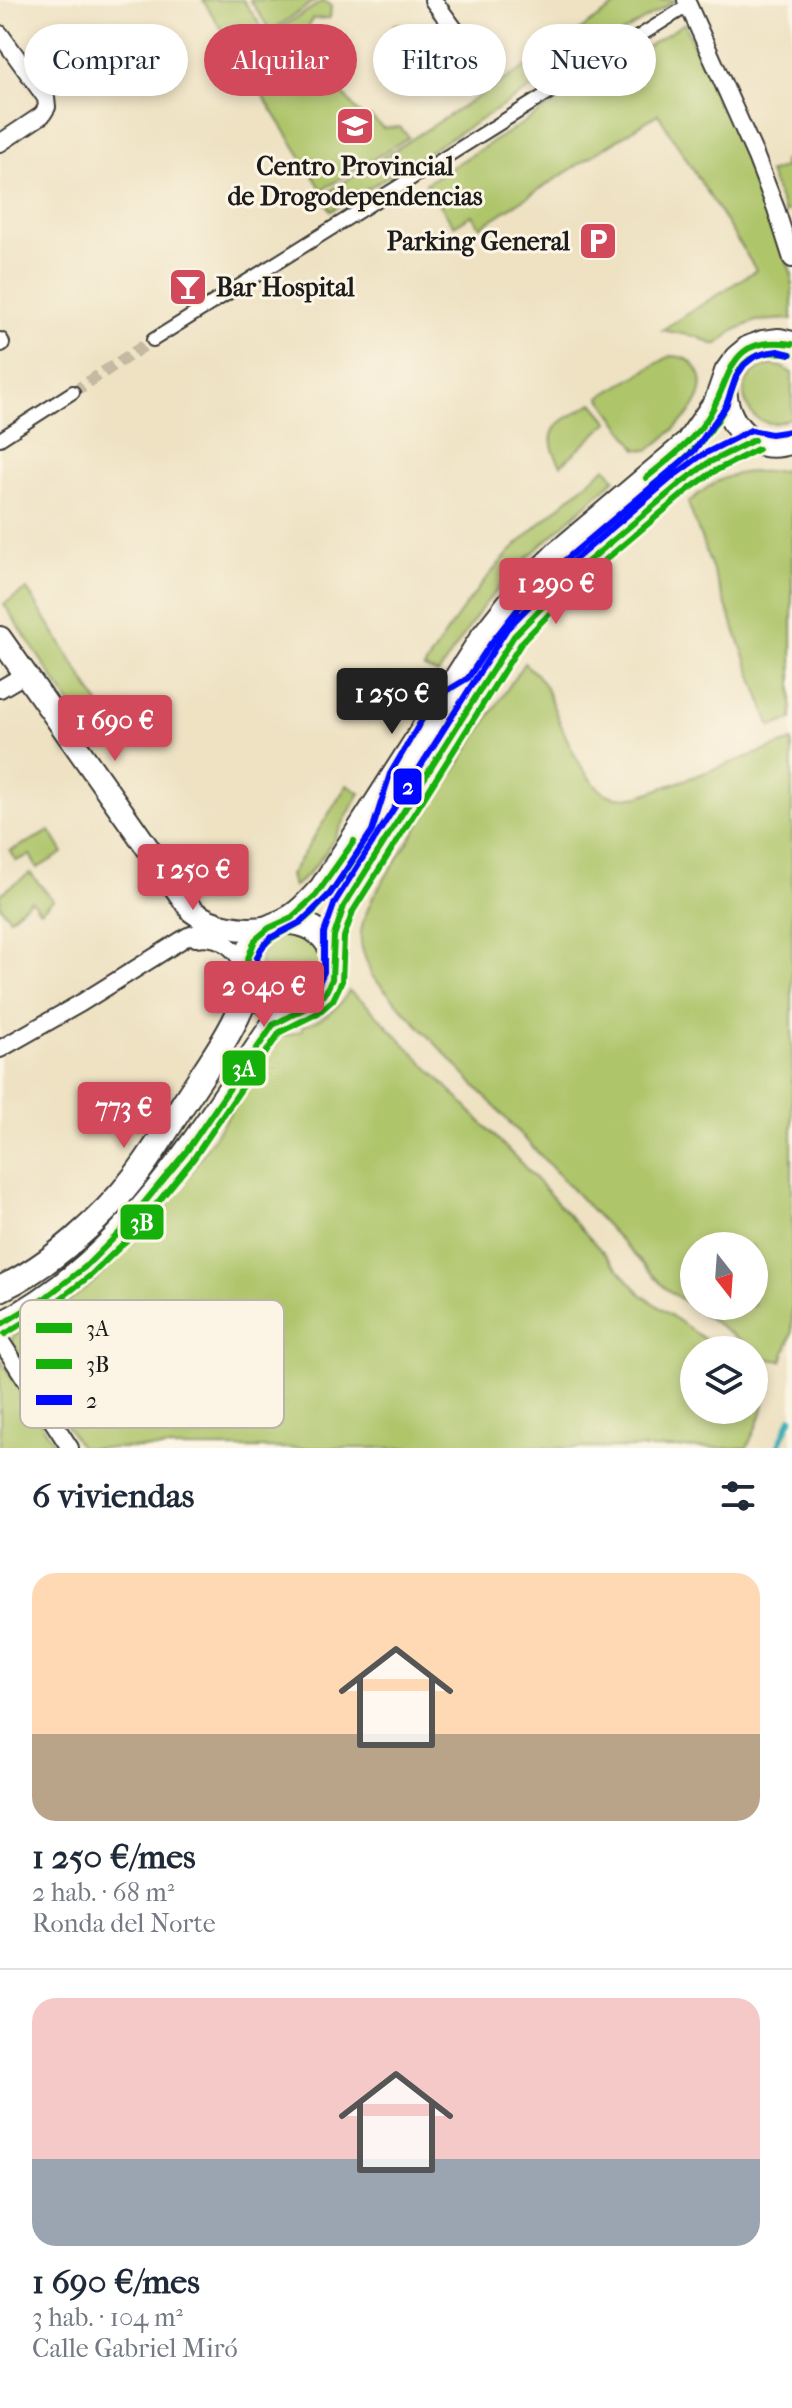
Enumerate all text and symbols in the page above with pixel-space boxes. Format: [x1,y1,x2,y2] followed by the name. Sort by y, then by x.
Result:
[24,24,188,96] chip: Comprar
[204,24,357,96] chip: Alquilar
[373,24,506,96] chip: Filtros
[522,24,656,96] chip: Nuevo
[334,105,376,147] school or university icon: Centro Provincial de Drogodependencias
[227,151,483,212] place label: Centro Provincial de Drogodependencias
[577,220,619,262] parking icon: Parking General
[387,226,571,257] place label: Parking General
[167,266,209,308] bar icon: Bar Hospital
[216,272,355,303] place label: Bar Hospital
[482,558,630,626] pin: 1 290 €
[517,568,595,599] text: 1 290 €
[318,668,466,736] pin: 1 250 €
[355,678,429,709] text: 1 250 €
[41,695,189,763] pin: 1 690 €
[76,705,154,736] text: 1 690 €
[392,767,423,806] line badge: 2
[402,774,414,800] text: 2
[119,844,267,912] pin: 1 250 €
[156,854,230,885] text: 1 250 €
[190,961,338,1029] pin: 2 040 €
[222,971,306,1002] text: 2 040 €
[221,1049,267,1087] line badge: 3A
[232,1056,256,1082] text: 3A
[68,1082,180,1150] pin: 773 €
[96,1092,152,1123] text: 773 €
[119,1203,165,1241] line badge: 3B
[130,1210,154,1236] text: 3B
[680,1232,768,1320] north arrow
[680,1232,768,1424] map controls
[20,1300,284,1428] legend
[86,1316,110,1342] text: 3A
[680,1336,768,1424] button: layers
[86,1352,109,1378] text: 3B
[86,1388,97,1414] text: 2
[716,1474,760,1518] icon: filters
[32,1476,194,1516] text: 6 viviendas
[324,1625,468,1769] icon: home
[32,1837,196,1877] text: 1 250 €/mes
[32,1877,174,1908] text: 2 hab. · 68 m²
[32,1908,216,1939] text: Ronda del Norte
[324,2050,468,2194] icon: home
[32,2262,200,2302] text: 1 690 €/mes
[32,2302,183,2333] text: 3 hab. · 104 m²
[32,2333,238,2364] text: Calle Gabriel Miró

